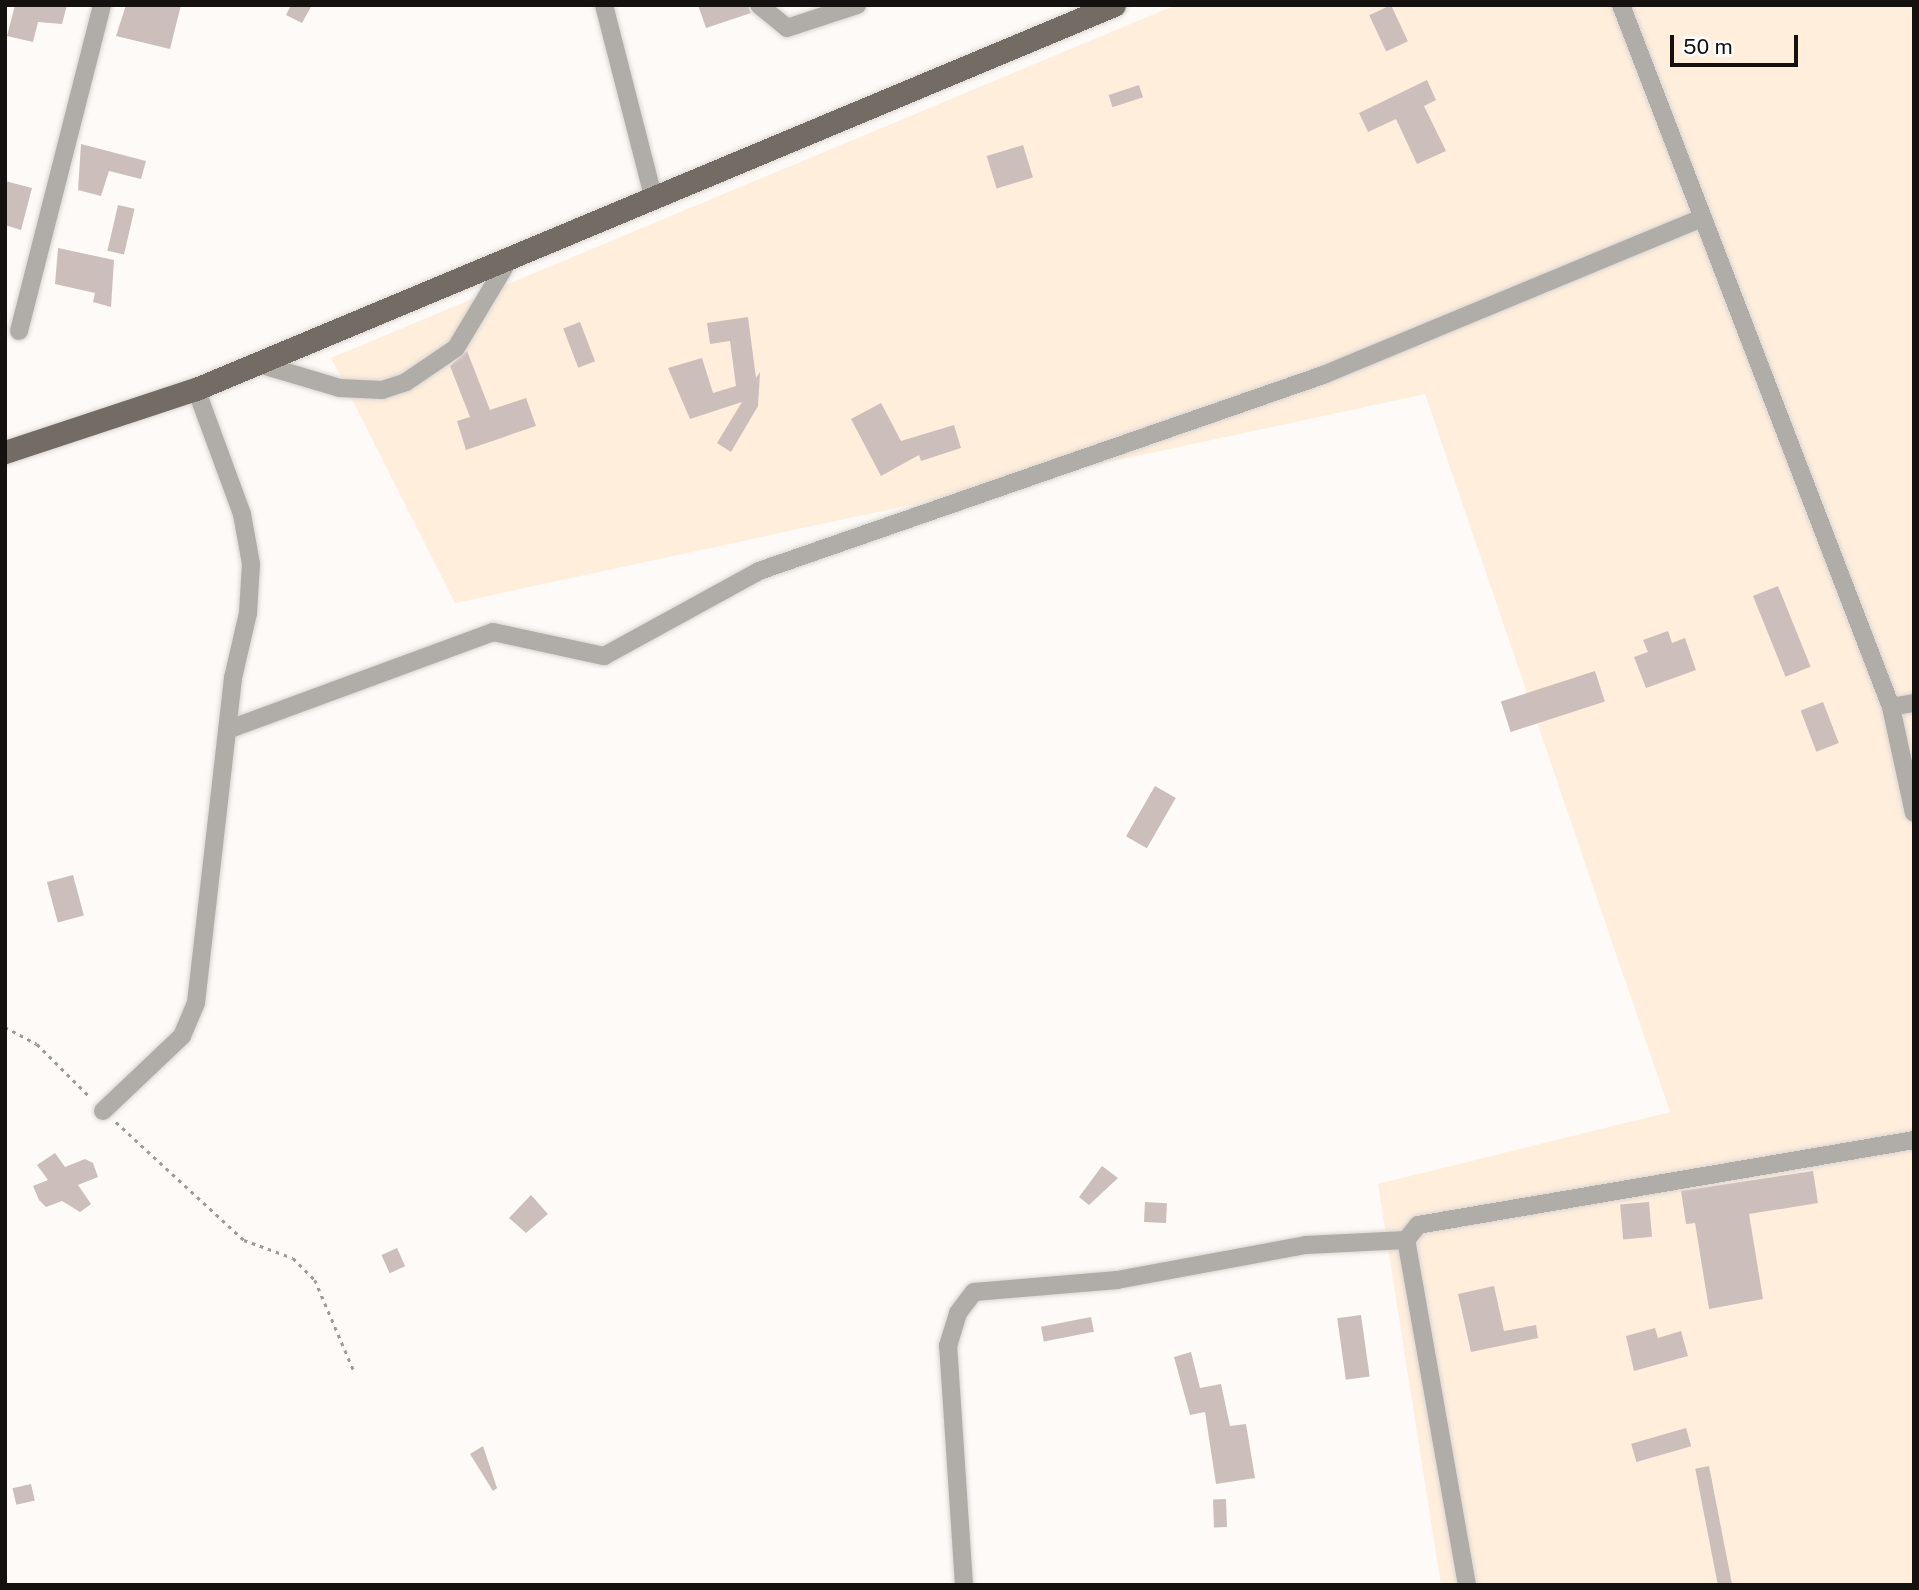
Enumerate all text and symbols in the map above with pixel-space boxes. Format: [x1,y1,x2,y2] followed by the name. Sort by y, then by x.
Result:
[1674,21,1802,65] scale bar
[1683,34,1733,59] text: 50 m

